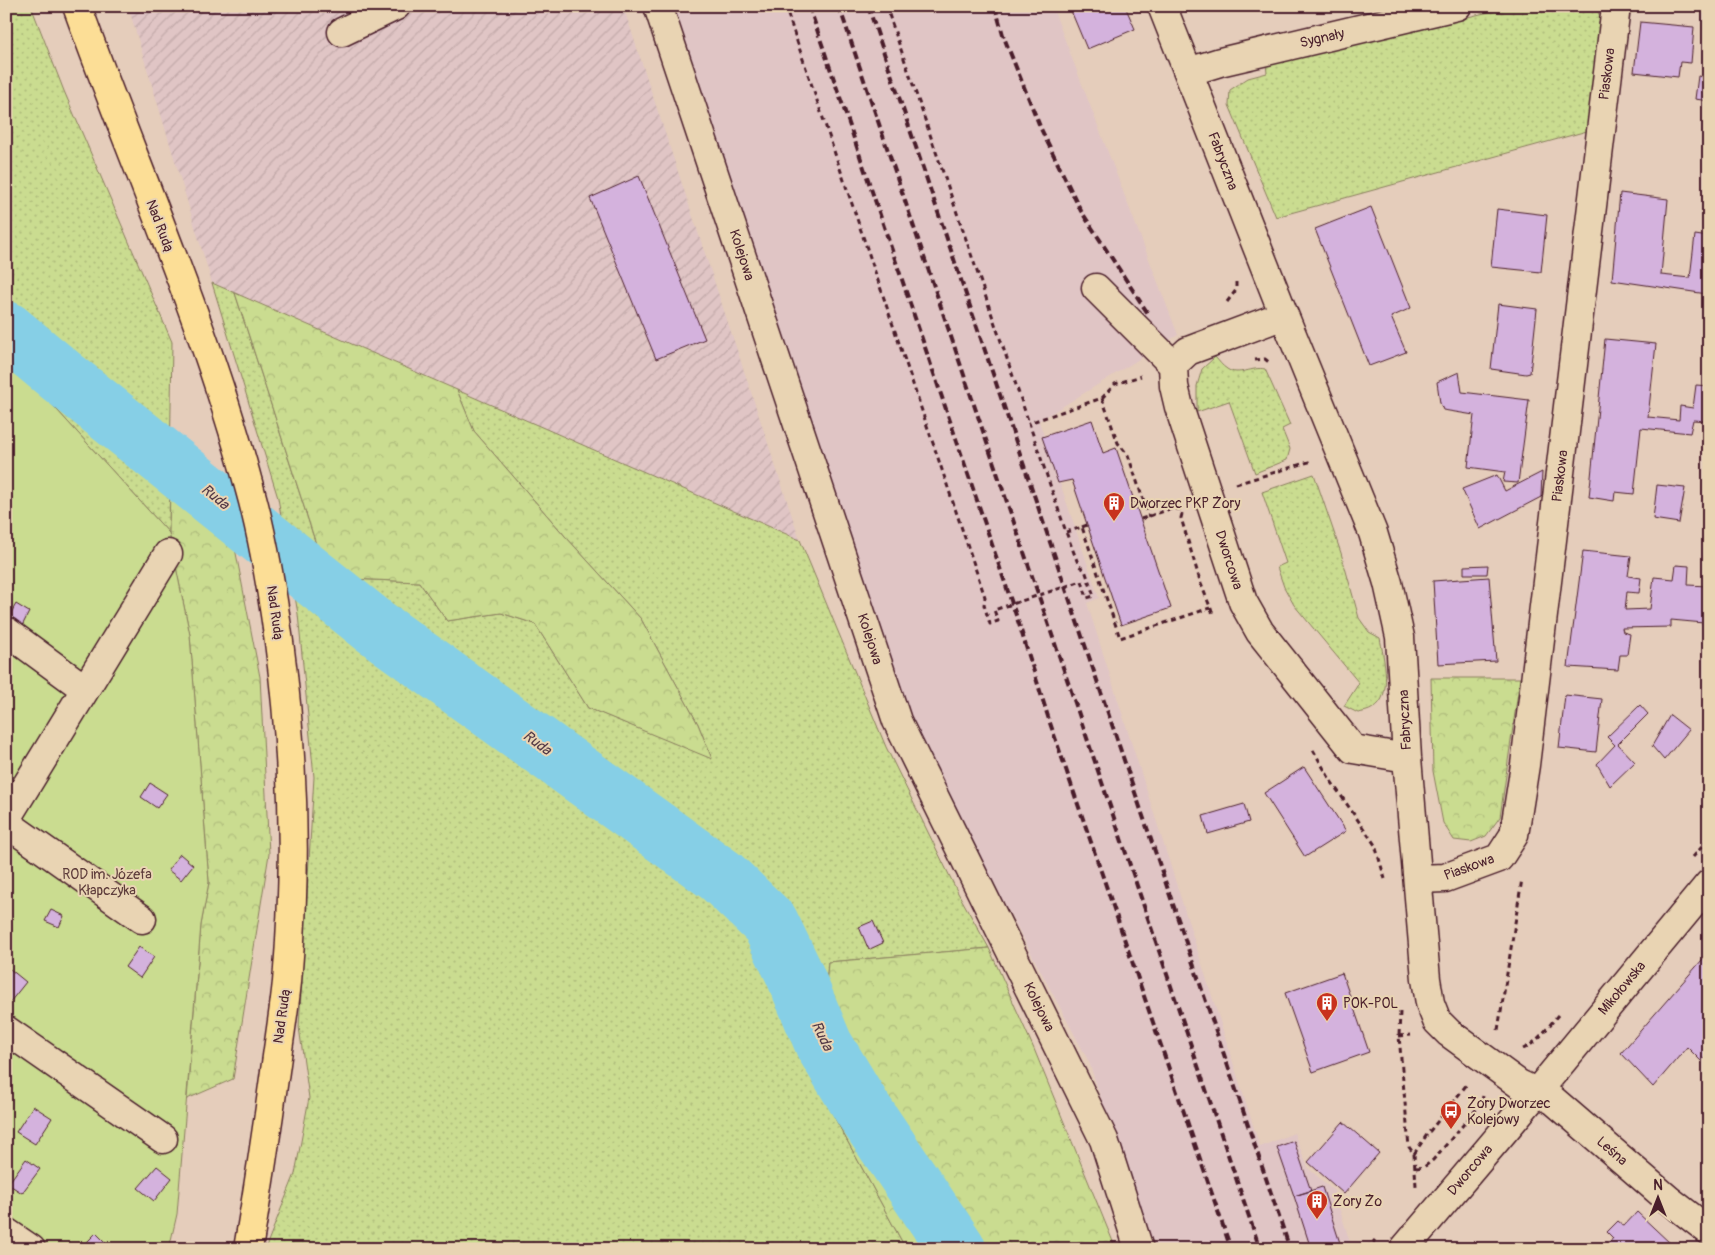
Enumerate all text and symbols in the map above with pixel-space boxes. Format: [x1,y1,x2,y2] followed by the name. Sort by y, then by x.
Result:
[1298,25,1346,51] street label: Sygnały
[1595,47,1619,101] street label: Piaskowa
[1204,130,1242,192] street label: Fabryczna
[142,197,178,255] street label: Nad Rudą
[726,227,758,283] street label: Kolejowa
[1548,449,1572,503] street label: Piaskowa
[197,480,234,515] water label: Ruda
[1102,491,1126,522] building icon: Dworzec PKP Żory
[1130,495,1241,512] place label: Dworzec PKP Żory
[1211,528,1247,592] street label: Dworcowa
[263,585,287,641] street label: Nad Rudą
[854,611,886,667] street label: Kolejowa
[1395,689,1415,751] street label: Fabryczna
[519,726,556,760] water label: Ruda
[1442,850,1496,884] street label: Piaskowa
[62,866,152,899] park label: ROD im. Józefa Kłapczyka
[1595,958,1649,1018] street label: Mikołowska
[1020,980,1058,1034] street label: Kolejowa
[270,988,294,1044] street label: Nad Rudą
[1315,991,1339,1022] building icon: POK-POL
[1343,995,1398,1012] place label: POK-POL
[807,1018,838,1055] water label: Ruda
[1467,1095,1551,1128] place label: Żory Dworzec Kolejowy
[1439,1099,1463,1130] bus stop icon: Żory Dworzec Kolejowy
[1593,1133,1631,1169] street label: Leśna
[1444,1141,1496,1199] street label: Dworcowa
[1632,1172,1682,1222] north arrow
[1653,1177,1663,1194] text: N
[1305,1189,1329,1220] building icon: Żory Żo
[1333,1193,1382,1210] place label: Żory Żo

